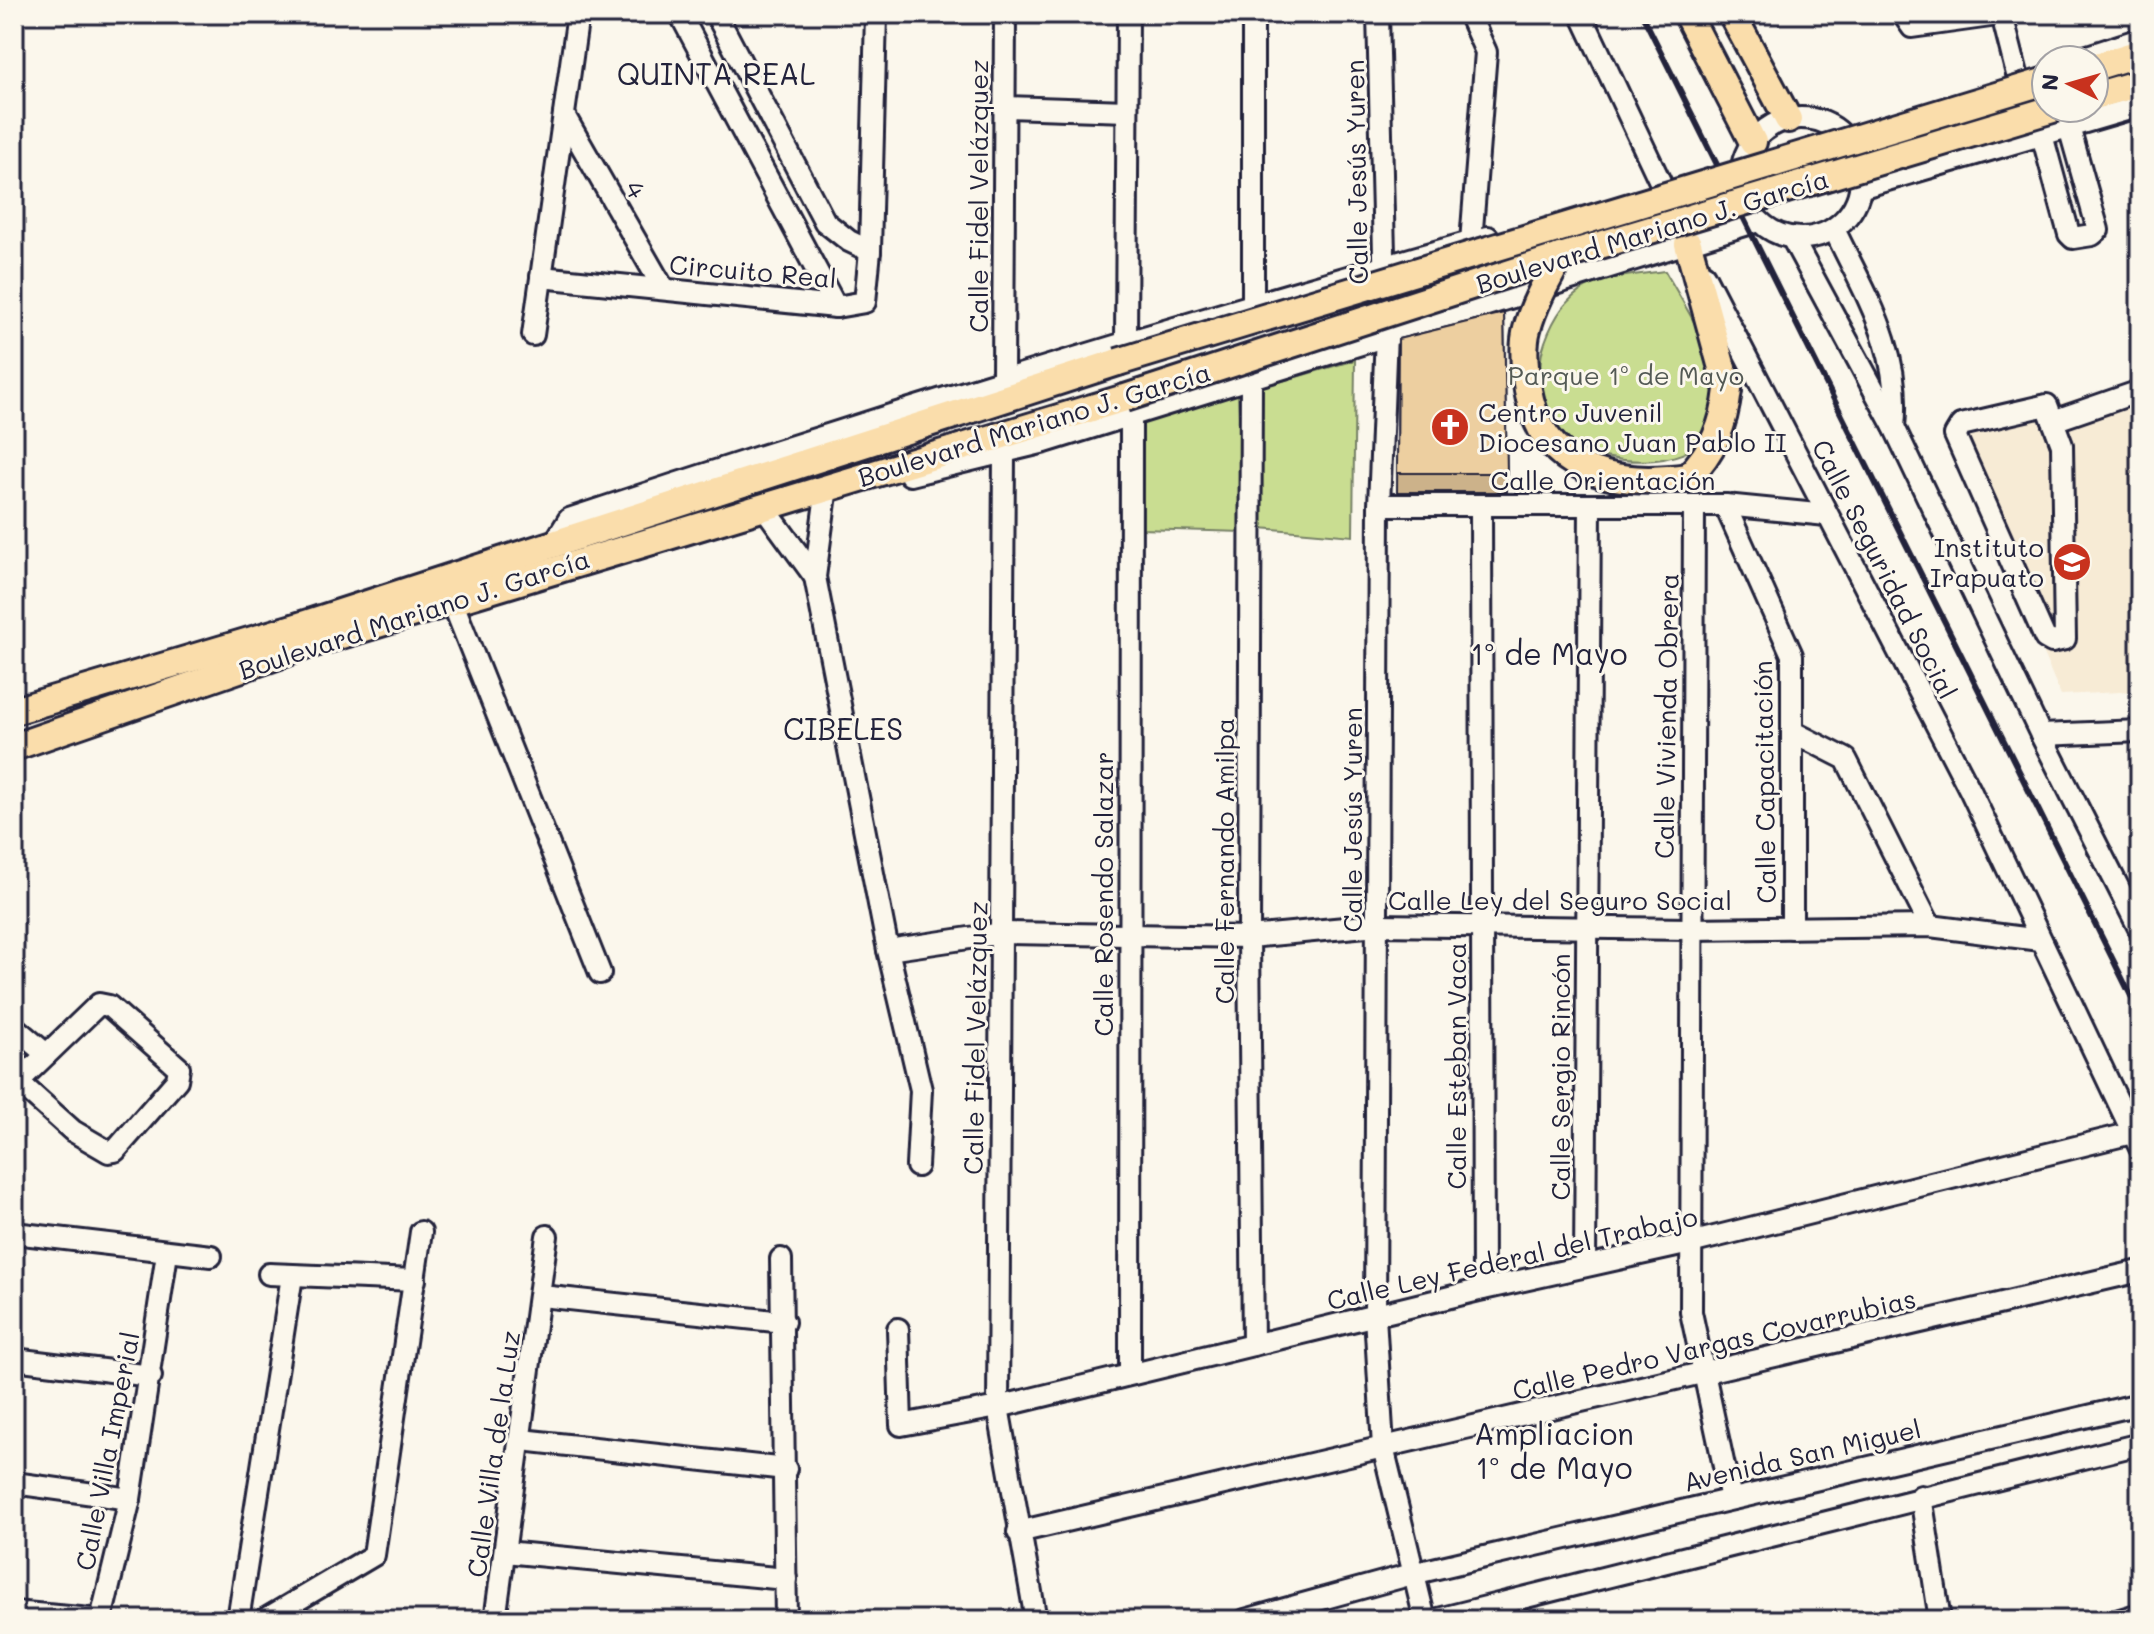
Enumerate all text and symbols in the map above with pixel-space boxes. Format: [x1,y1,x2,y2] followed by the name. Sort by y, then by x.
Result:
[2030,44,2110,124] north arrow
[617,53,816,93] district label: QUINTA REAL
[961,59,995,333] street label: Calle Fidel Velázquez
[1337,59,1375,285] street label: Calle Jesús Yuren
[2034,73,2065,92] text: N
[1472,161,1832,301] street label: Boulevard Mariano J. García
[617,174,655,204] street label: 4
[668,247,838,295] street label: Circuito Real
[854,354,1214,494] street label: Boulevard Mariano J. García
[1508,358,1744,392] park label: Parque 1º de Mayo
[1478,395,1787,459] place label: Centro Juvenil Diocesano Juan Pablo II
[1429,406,1471,448] church icon: Centro Juvenil Diocesano Juan Pablo II
[1805,434,1965,704] street label: Calle Seguridad Social
[1490,463,1716,497] street label: Calle Orientación
[1930,530,2044,594] place label: Instituto Irapuato
[234,541,594,687] street label: Boulevard Mariano J. García
[2051,541,2093,583] school or university icon: Instituto Irapuato
[1647,573,1685,859] street label: Calle Vivienda Obrera
[1471,633,1627,673] district label: 1º de Mayo
[1745,660,1783,904] street label: Calle Capacitación
[1335,707,1369,933] street label: Calle Jesús Yuren
[783,708,903,748] district label: CIBELES
[1207,718,1241,1004] street label: Calle Fernando Amilpa
[1086,752,1120,1036] street label: Calle Rosendo Salazar
[1388,883,1732,917] street label: Calle Ley del Seguro Social
[956,901,994,1175] street label: Calle Fidel Velázquez
[1439,942,1473,1190] street label: Calle Esteban Vaca
[1543,954,1577,1200] street label: Calle Sergio Rincón
[1323,1199,1701,1317] street label: Calle Ley Federal del Trabajo
[1509,1281,1919,1407] street label: Calle Pedro Vargas Covarrubias
[459,1328,527,1580] street label: Calle Villa de la Luz
[67,1329,147,1573] street label: Calle Villa Imperial
[1680,1411,1924,1499] street label: Avenida San Miguel
[1474,1413,1634,1487] district label: Ampliacion 1º de Mayo

